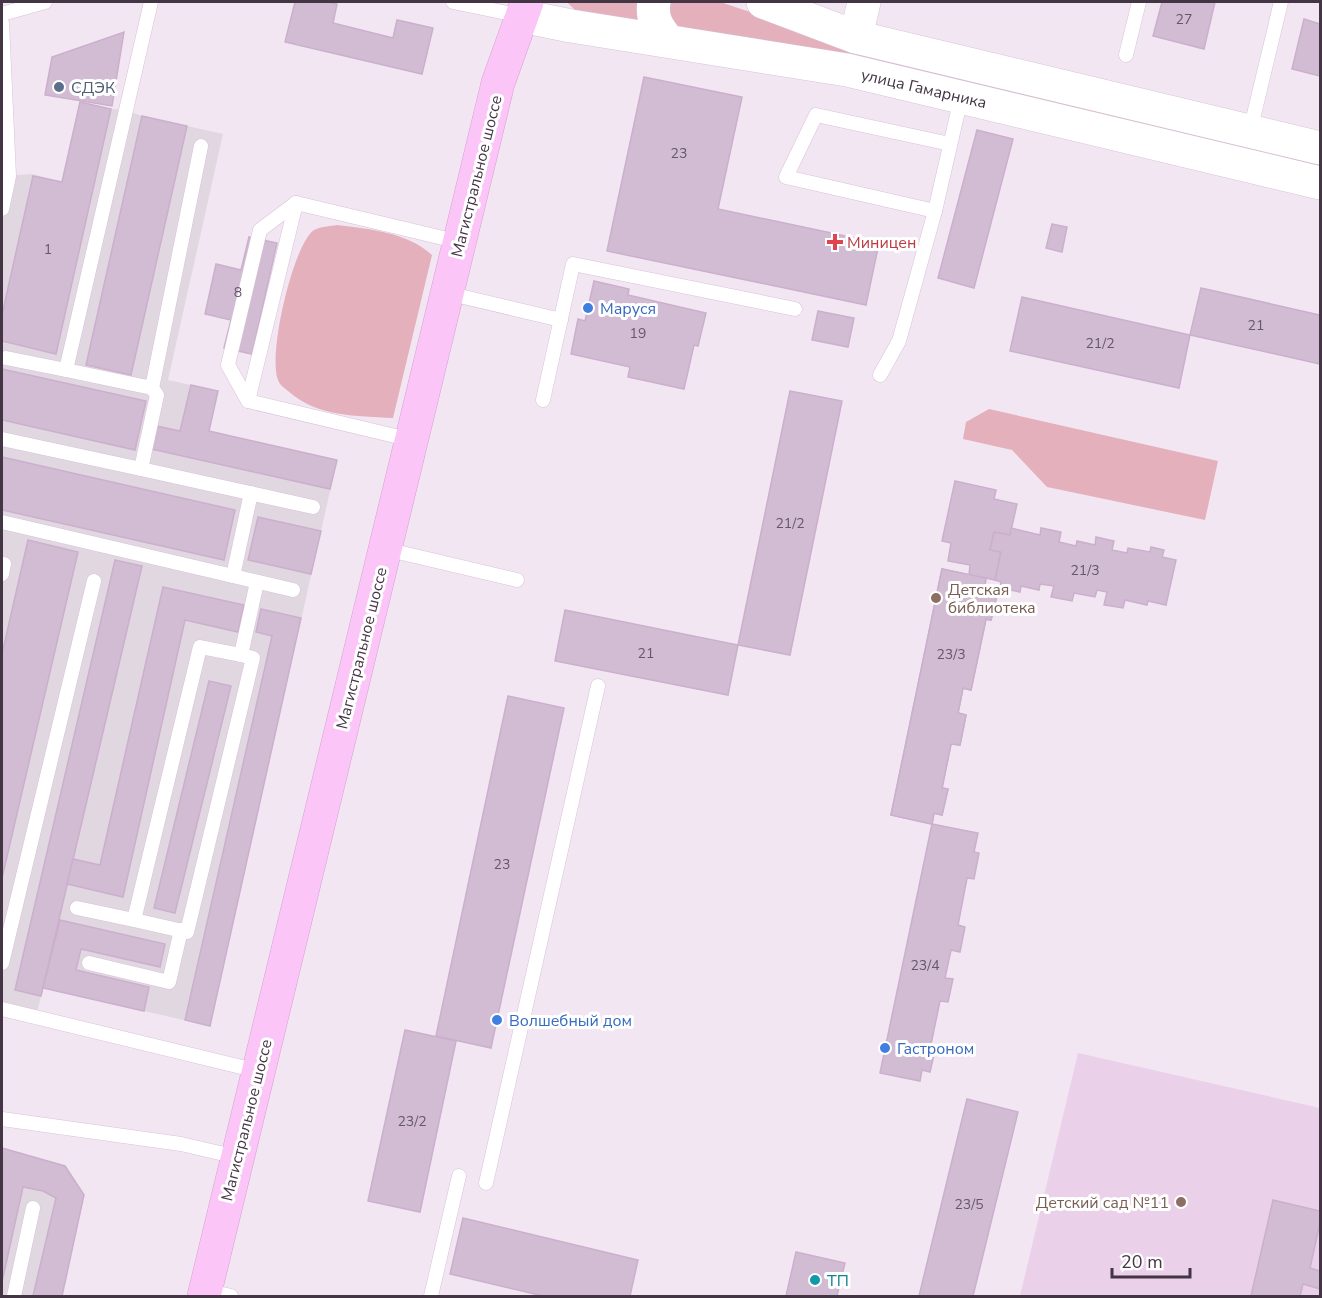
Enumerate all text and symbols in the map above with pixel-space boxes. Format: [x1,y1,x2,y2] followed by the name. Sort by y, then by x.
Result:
[1176,10,1192,29] house number: 27
[859,64,989,114] street label: улица Гамарника
[71,77,116,99] place label: СДЭК
[52,80,66,94] marker: СДЭК
[446,93,508,259] street label: Магистральное шоссе
[671,144,687,163] house number: 23
[847,232,916,254] place label: Миницен
[828,235,842,249] marker: Миницен
[44,240,52,259] house number: 1
[234,283,242,302] house number: 8
[600,298,656,320] place label: Маруся
[581,301,595,315] marker: Маруся
[1248,316,1264,335] house number: 21
[630,324,646,343] house number: 19
[1085,334,1115,353] house number: 21/2
[775,514,805,533] house number: 21/2
[1070,561,1100,580] house number: 21/3
[331,565,393,731] street label: Магистральное шоссе
[948,579,1036,619] place label: Детская библиотека
[929,591,943,605] marker: Детская библиотека
[638,644,654,663] house number: 21
[936,645,966,664] house number: 23/3
[494,855,510,874] house number: 23
[910,956,940,975] house number: 23/4
[509,1010,632,1032] place label: Волшебный дом
[490,1013,504,1027] marker: Волшебный дом
[216,1037,278,1203] street label: Магистральное шоссе
[897,1038,974,1060] place label: Гастроном
[878,1041,892,1055] marker: Гастроном
[397,1112,427,1131] house number: 23/2
[1036,1192,1169,1214] place label: Детский сад №11
[954,1195,984,1214] house number: 23/5
[1174,1195,1188,1209] marker: Детский сад №11
[1112,1241,1190,1279] scale bar
[1121,1250,1163,1274] text: 20 m
[827,1270,849,1292] place label: ТП
[808,1273,822,1287] marker: ТП

